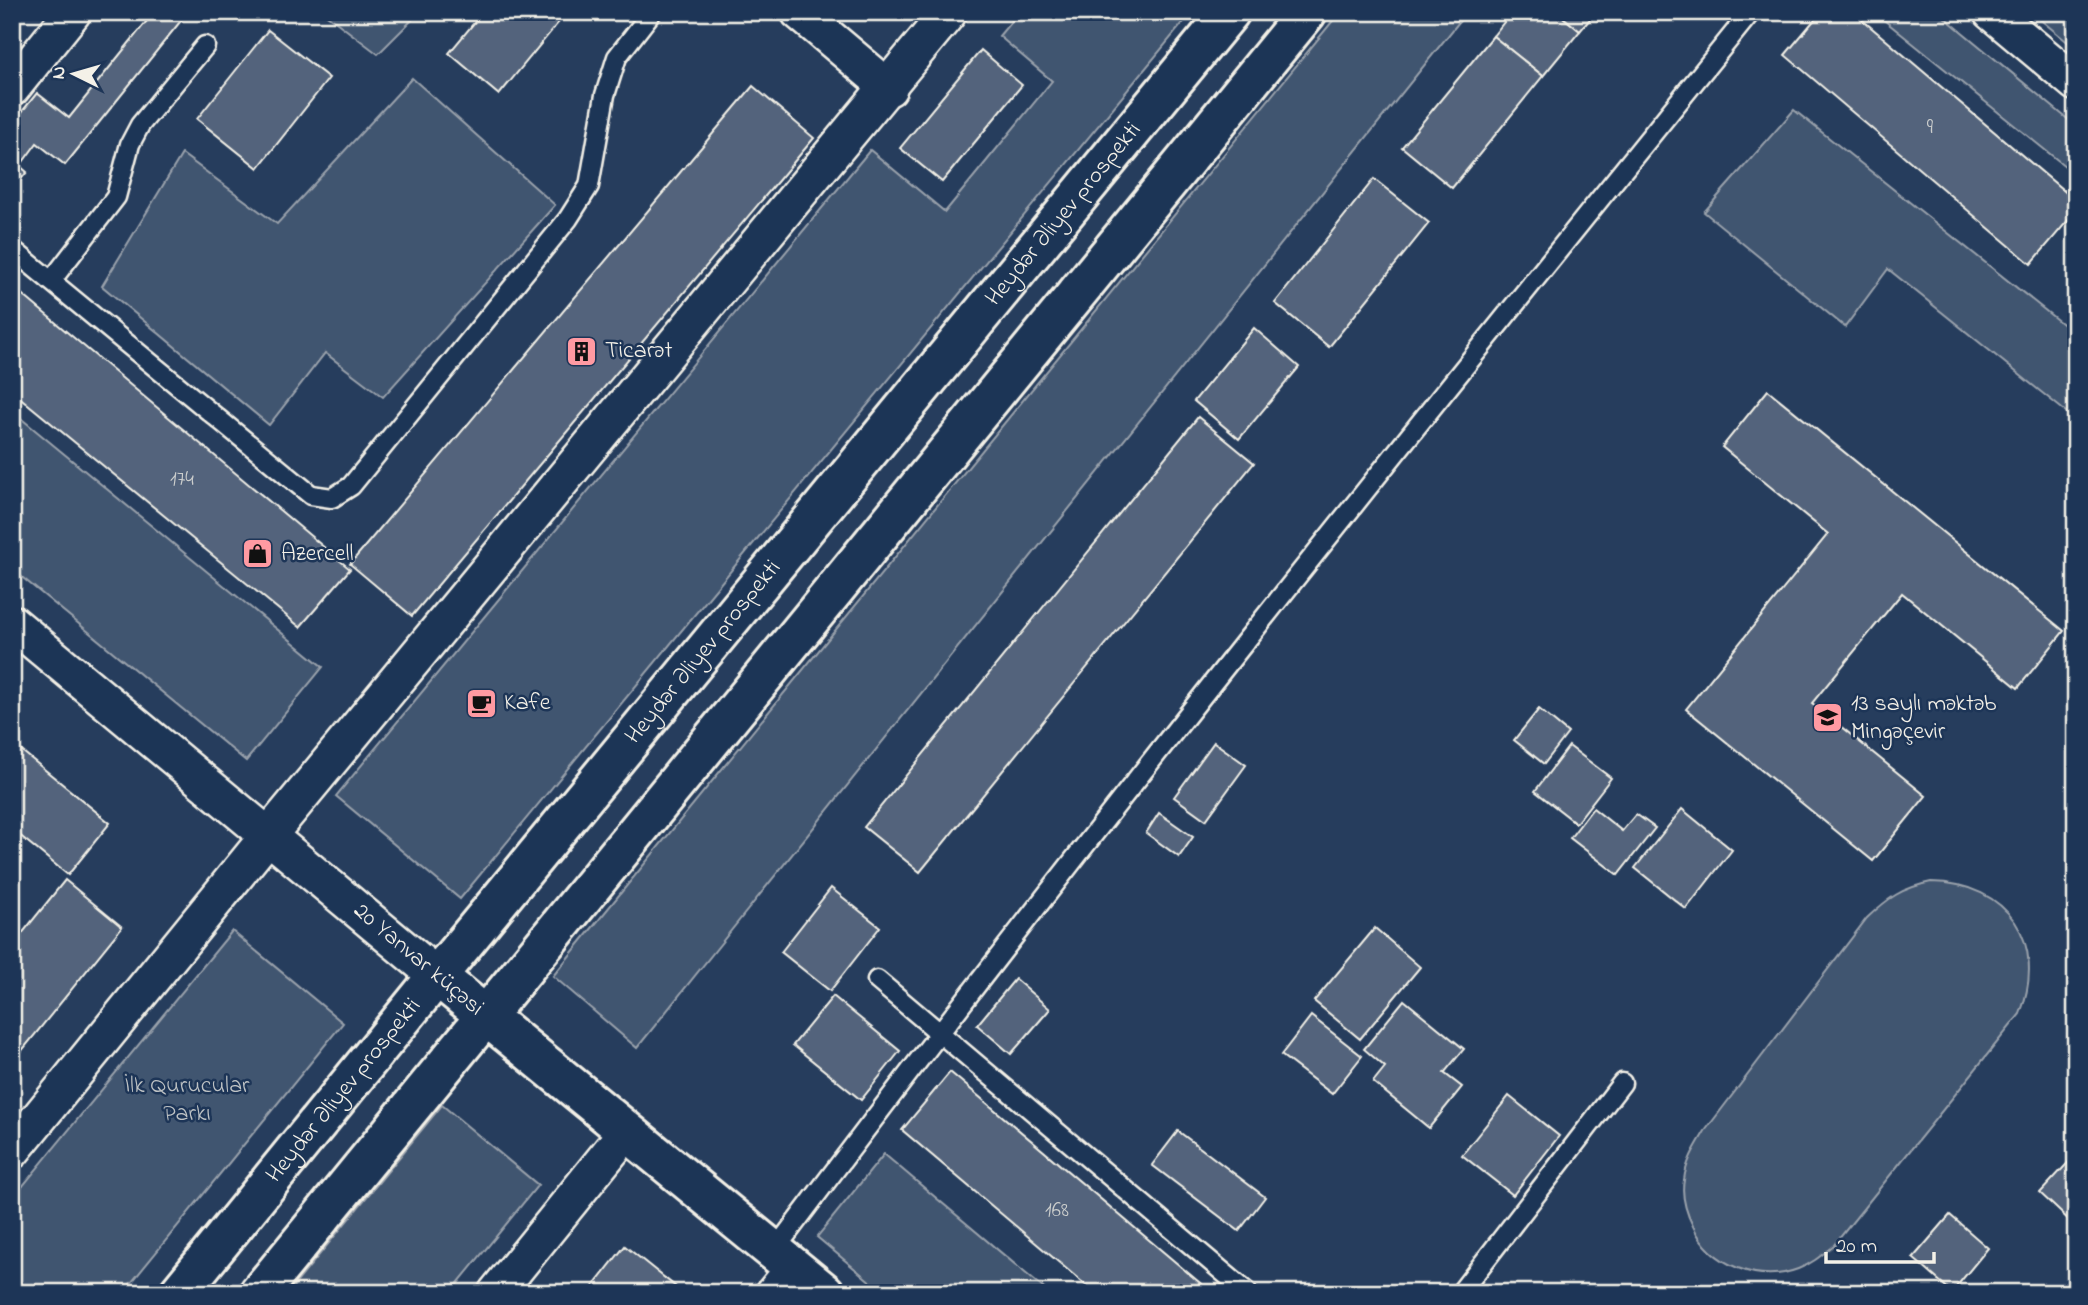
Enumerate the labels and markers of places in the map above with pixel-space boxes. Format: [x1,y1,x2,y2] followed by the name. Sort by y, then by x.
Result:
[565,334,599,368] building icon: Ticarət
[605,334,672,369] place label: Ticarət
[241,537,275,571] shop icon: Azercell
[281,537,354,572] place label: Azercell
[464,686,498,720] cafe icon: Kafe
[504,686,551,721] place label: Kafe
[1851,687,1997,750] place label: 13 saylı məktəb Mingəçevir
[1811,701,1845,735] school or university icon: 13 saylı məktəb Mingəçevir

